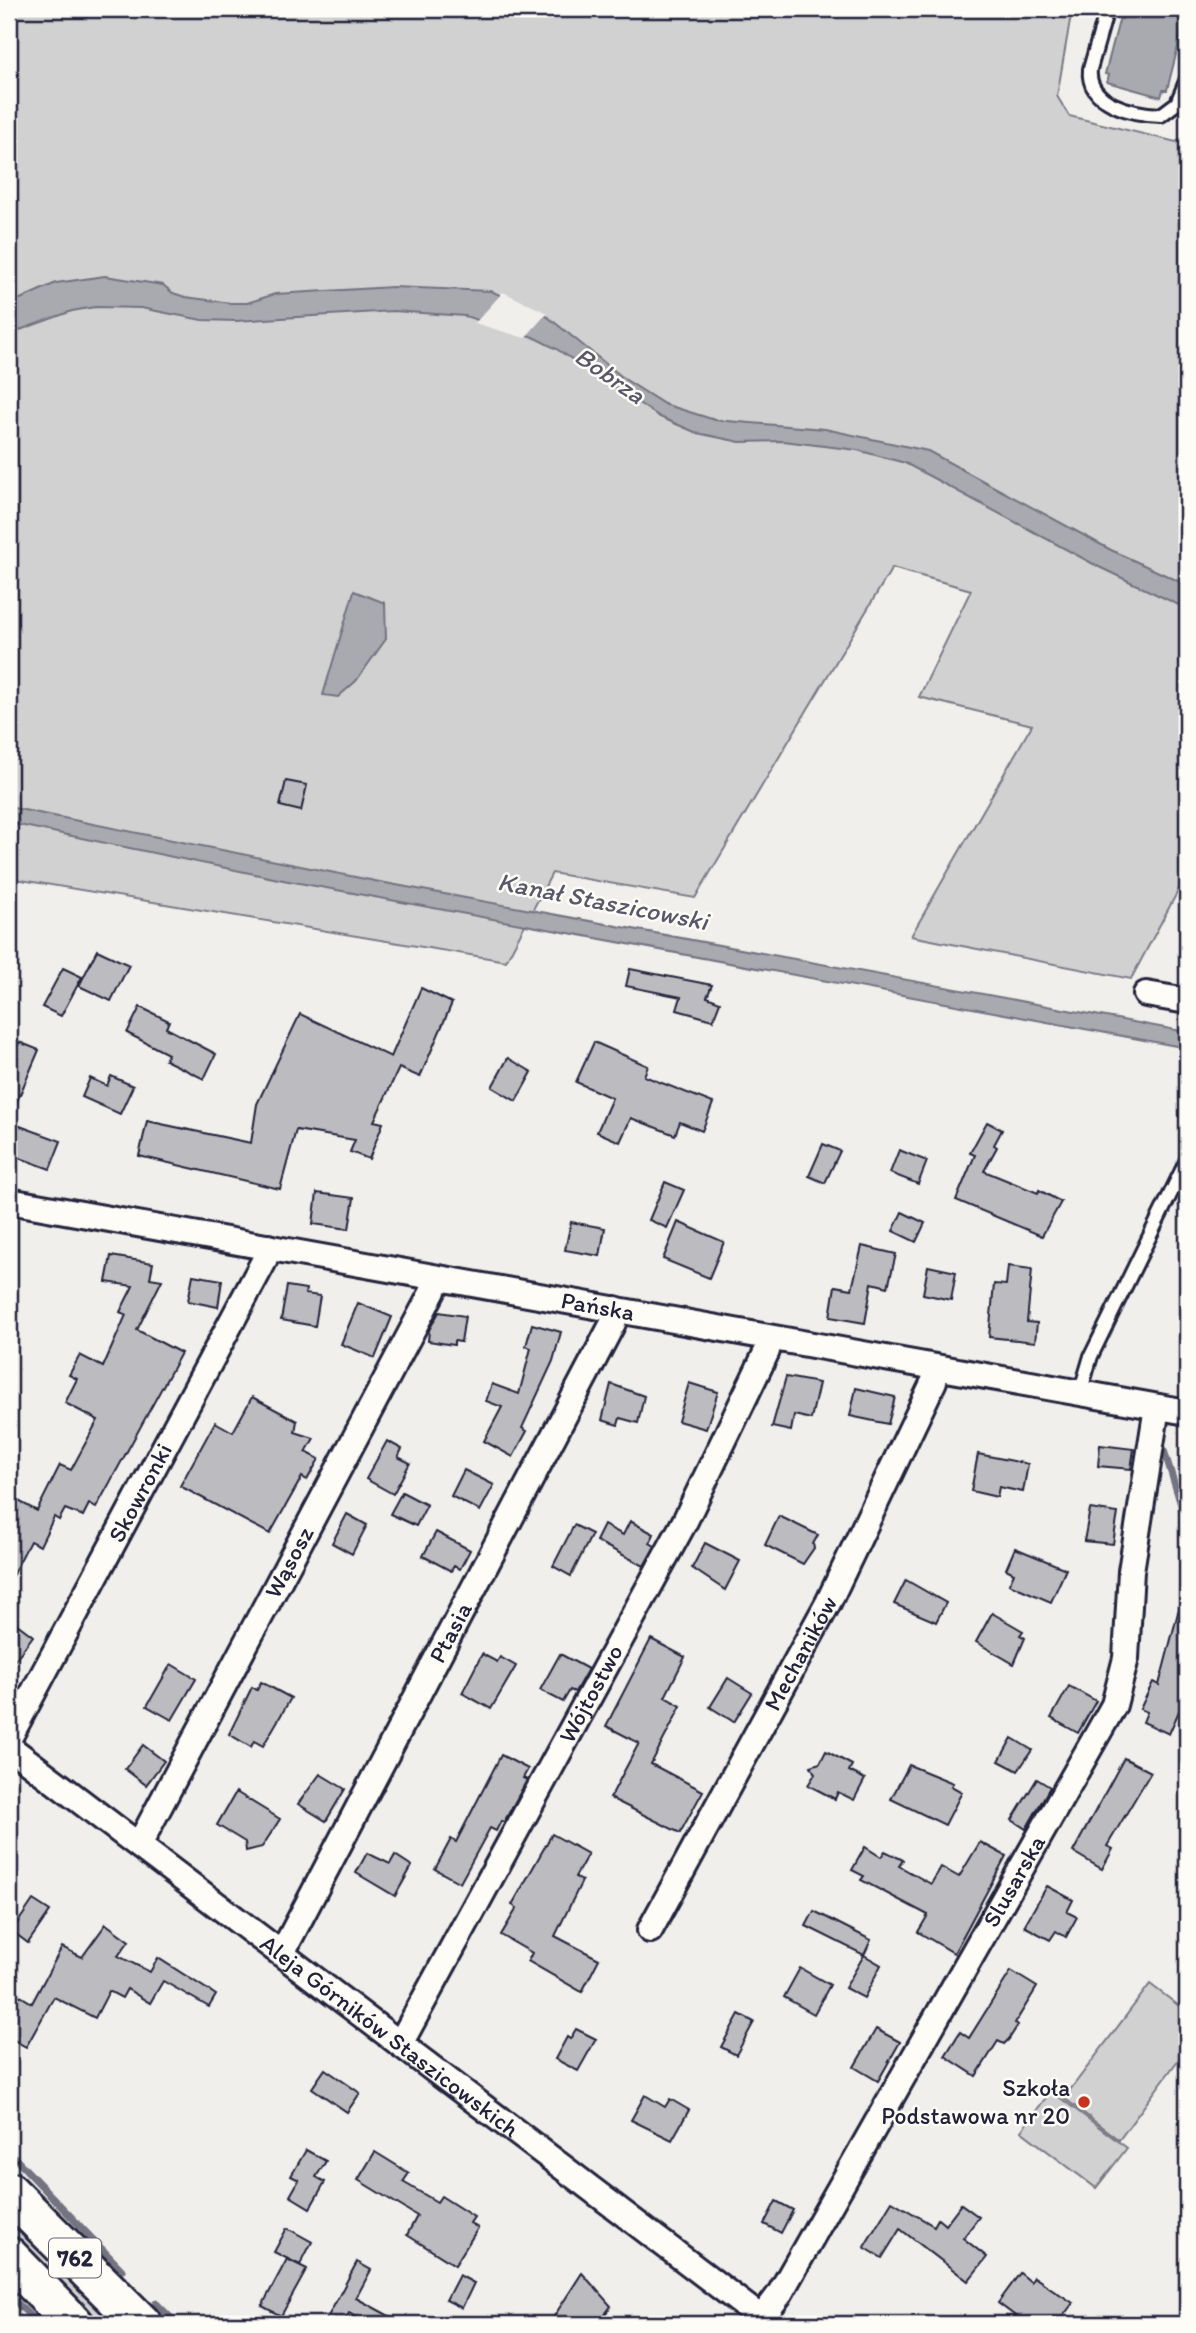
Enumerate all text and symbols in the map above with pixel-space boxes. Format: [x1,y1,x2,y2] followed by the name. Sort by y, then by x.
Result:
[569,339,652,411] water label: Bobrza
[495,865,713,938] water label: Kanał Staszicowski
[559,1285,637,1327] street label: Pańska
[101,1438,178,1547] street label: Skowronki
[258,1521,319,1603] street label: Wąsosz
[757,1591,843,1716] street label: Mechaników
[422,1597,478,1668] street label: Ptasia
[552,1639,629,1748] street label: Wójtostwo
[976,1829,1051,1932] street label: Ślusarska
[255,1928,525,2143] street label: Aleja Górników Staszicowskich
[881,2073,1070,2130] place label: Szkoła Podstawowa nr 20
[1076,2094,1092,2110] marker: Szkoła Podstawowa nr 20
[49,2238,101,2278] road number: 762

